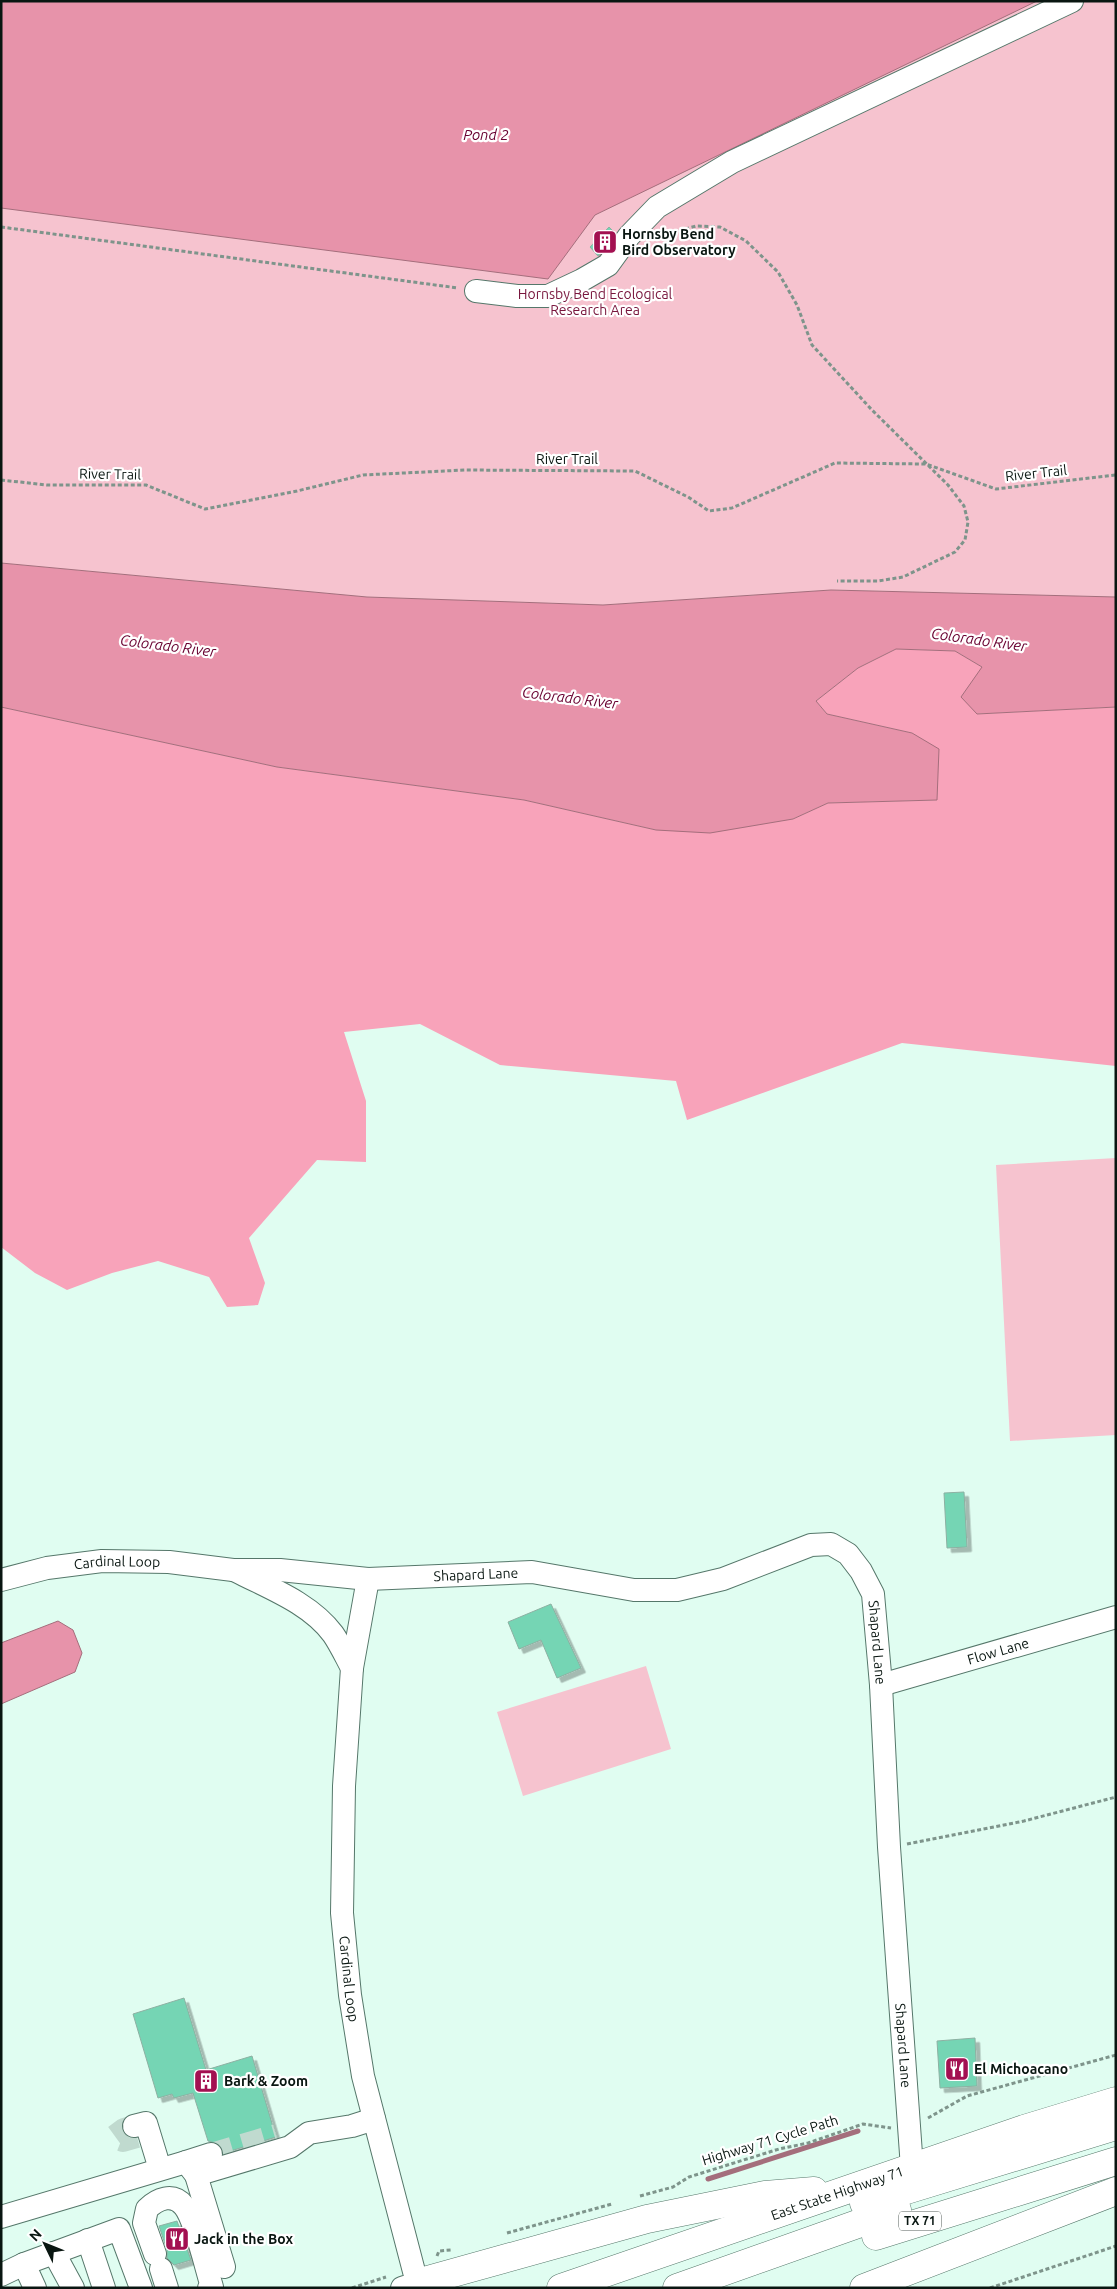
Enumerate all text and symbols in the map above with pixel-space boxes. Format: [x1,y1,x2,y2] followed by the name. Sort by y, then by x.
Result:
[463,126,509,143] water label: Pond 2
[622,226,736,258] place label: Hornsby Bend Bird Observatory
[592,229,618,255] building icon: Hornsby Bend Bird Observatory
[518,286,673,318] park label: Hornsby Bend Ecological Research Area
[536,451,598,467] street label: River Trail
[1004,462,1068,484] street label: River Trail
[79,465,141,483] street label: River Trail
[930,624,1029,655] water label: Colorado River
[119,631,218,660] water label: Colorado River
[521,683,620,712] water label: Colorado River
[73,1553,160,1573] street label: Cardinal Loop
[433,1565,519,1584] street label: Shapard Lane
[866,1599,889,1685] street label: Shapard Lane
[966,1635,1031,1668] street label: Flow Lane
[336,1935,362,2023] street label: Cardinal Loop
[892,2003,914,2088] street label: Shapard Lane
[944,2056,970,2082] restaurant icon: El Michoacano
[974,2061,1068,2077] place label: El Michoacano
[193,2068,219,2094] building icon: Bark & Zoom
[224,2073,308,2089] place label: Bark & Zoom
[700,2112,840,2168] street label: Highway 71 Cycle Path
[769,2163,906,2223] street label: East State Highway 71
[899,2212,941,2230] road number: TX 71
[20,2219,70,2269] north arrow
[26,2226,45,2244] text: N
[164,2226,190,2252] restaurant icon: Jack in the Box
[194,2231,293,2247] place label: Jack in the Box

